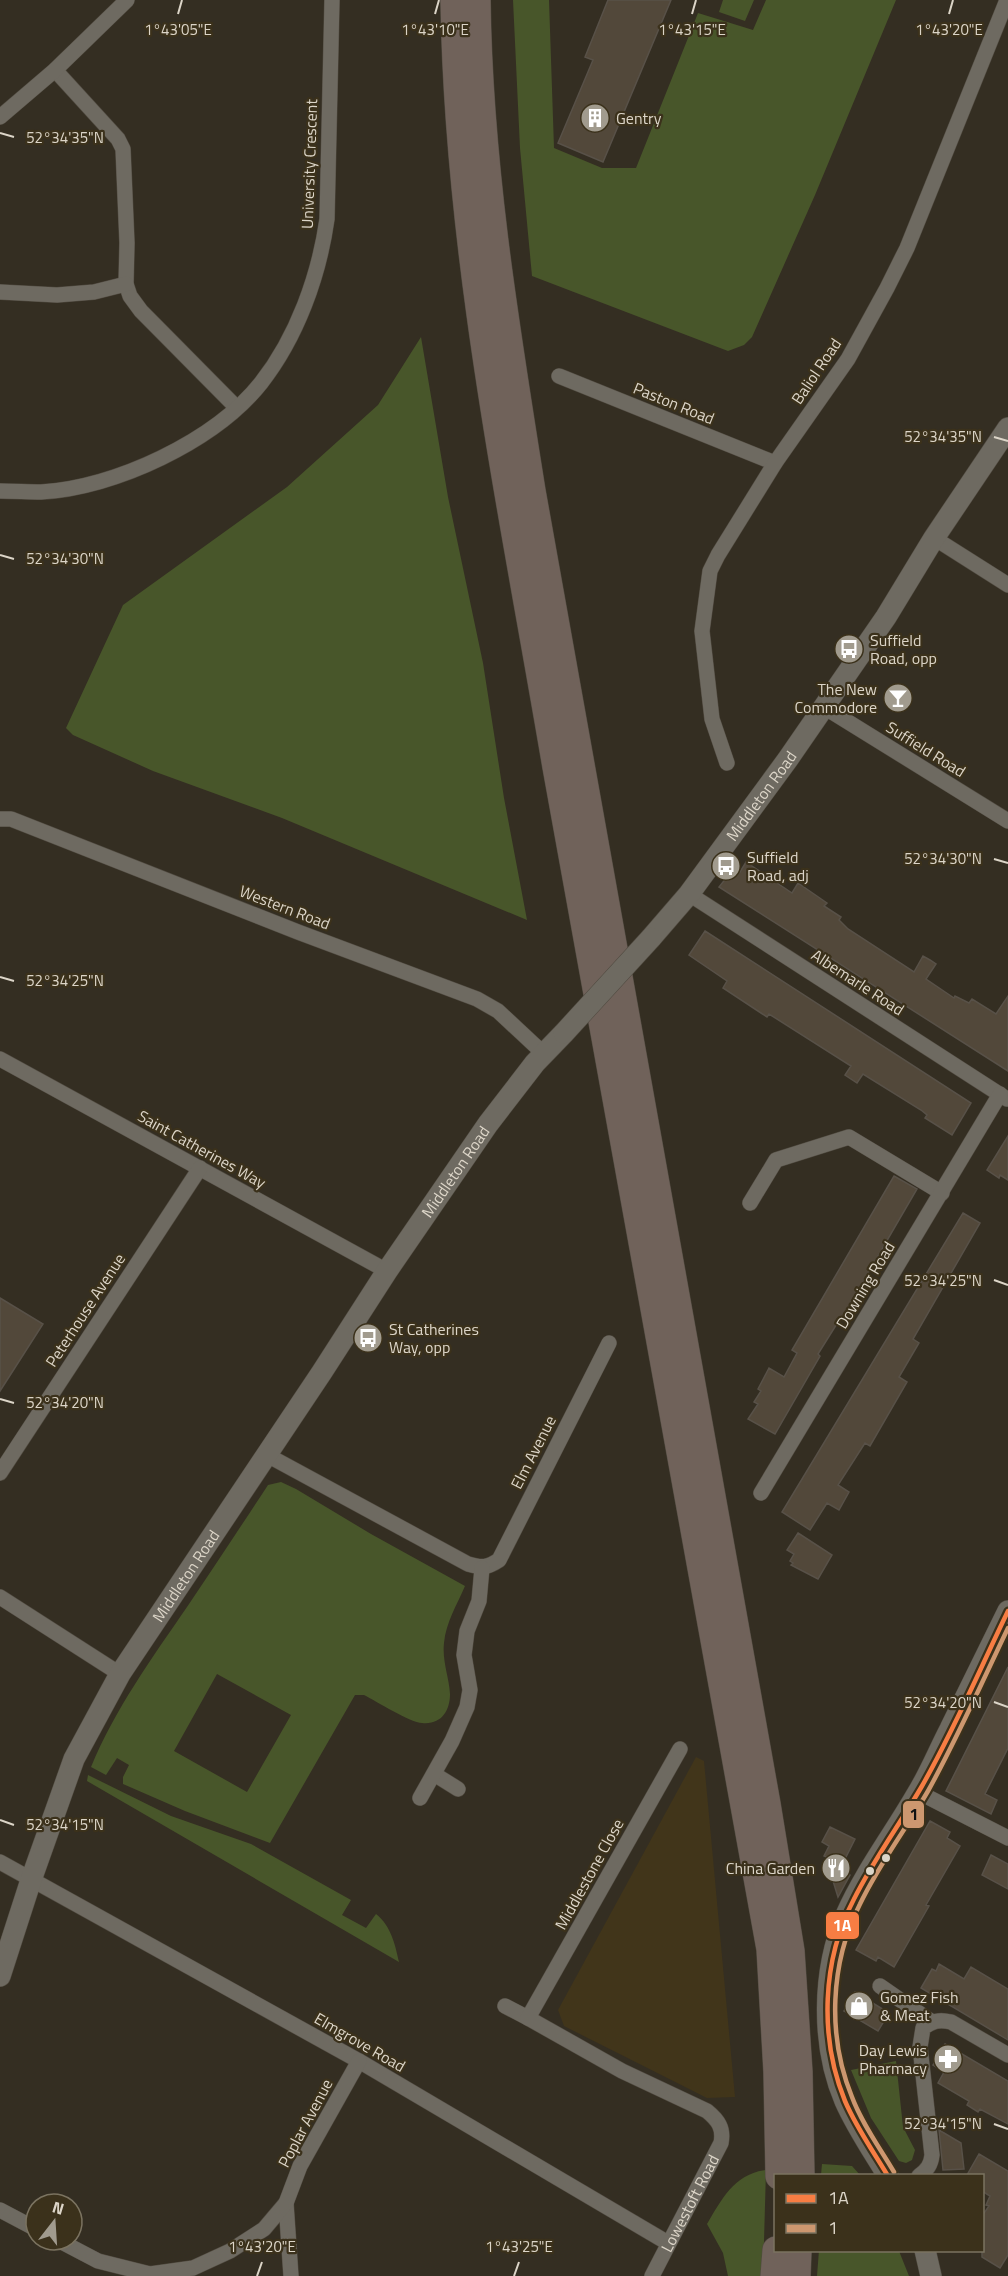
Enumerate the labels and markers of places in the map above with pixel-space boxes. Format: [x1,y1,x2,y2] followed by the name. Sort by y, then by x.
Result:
[579,102,611,134] building icon: Gentry
[616,106,662,130] place label: Gentry
[870,628,937,670] place label: Suffield Road, opp
[833,633,865,665] bus stop icon: Suffield Road, opp
[794,677,877,719] place label: The New Commodore
[882,682,914,714] bar icon: The New Commodore
[747,845,809,887] place label: Suffield Road, adj
[710,850,742,882] bus stop icon: Suffield Road, adj
[389,1317,479,1359] place label: St Catherines Way, opp
[352,1322,384,1354] bus stop icon: St Catherines Way, opp
[820,1852,852,1884] restaurant icon: China Garden
[880,1852,892,1864] unlabelled marker
[726,1856,815,1880] place label: China Garden
[864,1865,876,1877] unlabelled marker
[880,1985,959,2027] place label: Gomez Fish & Meat
[843,1990,875,2022] shop icon: Gomez Fish & Meat
[859,2038,927,2080] place label: Day Lewis Pharmacy
[932,2043,964,2075] pharmacy icon: Day Lewis Pharmacy

